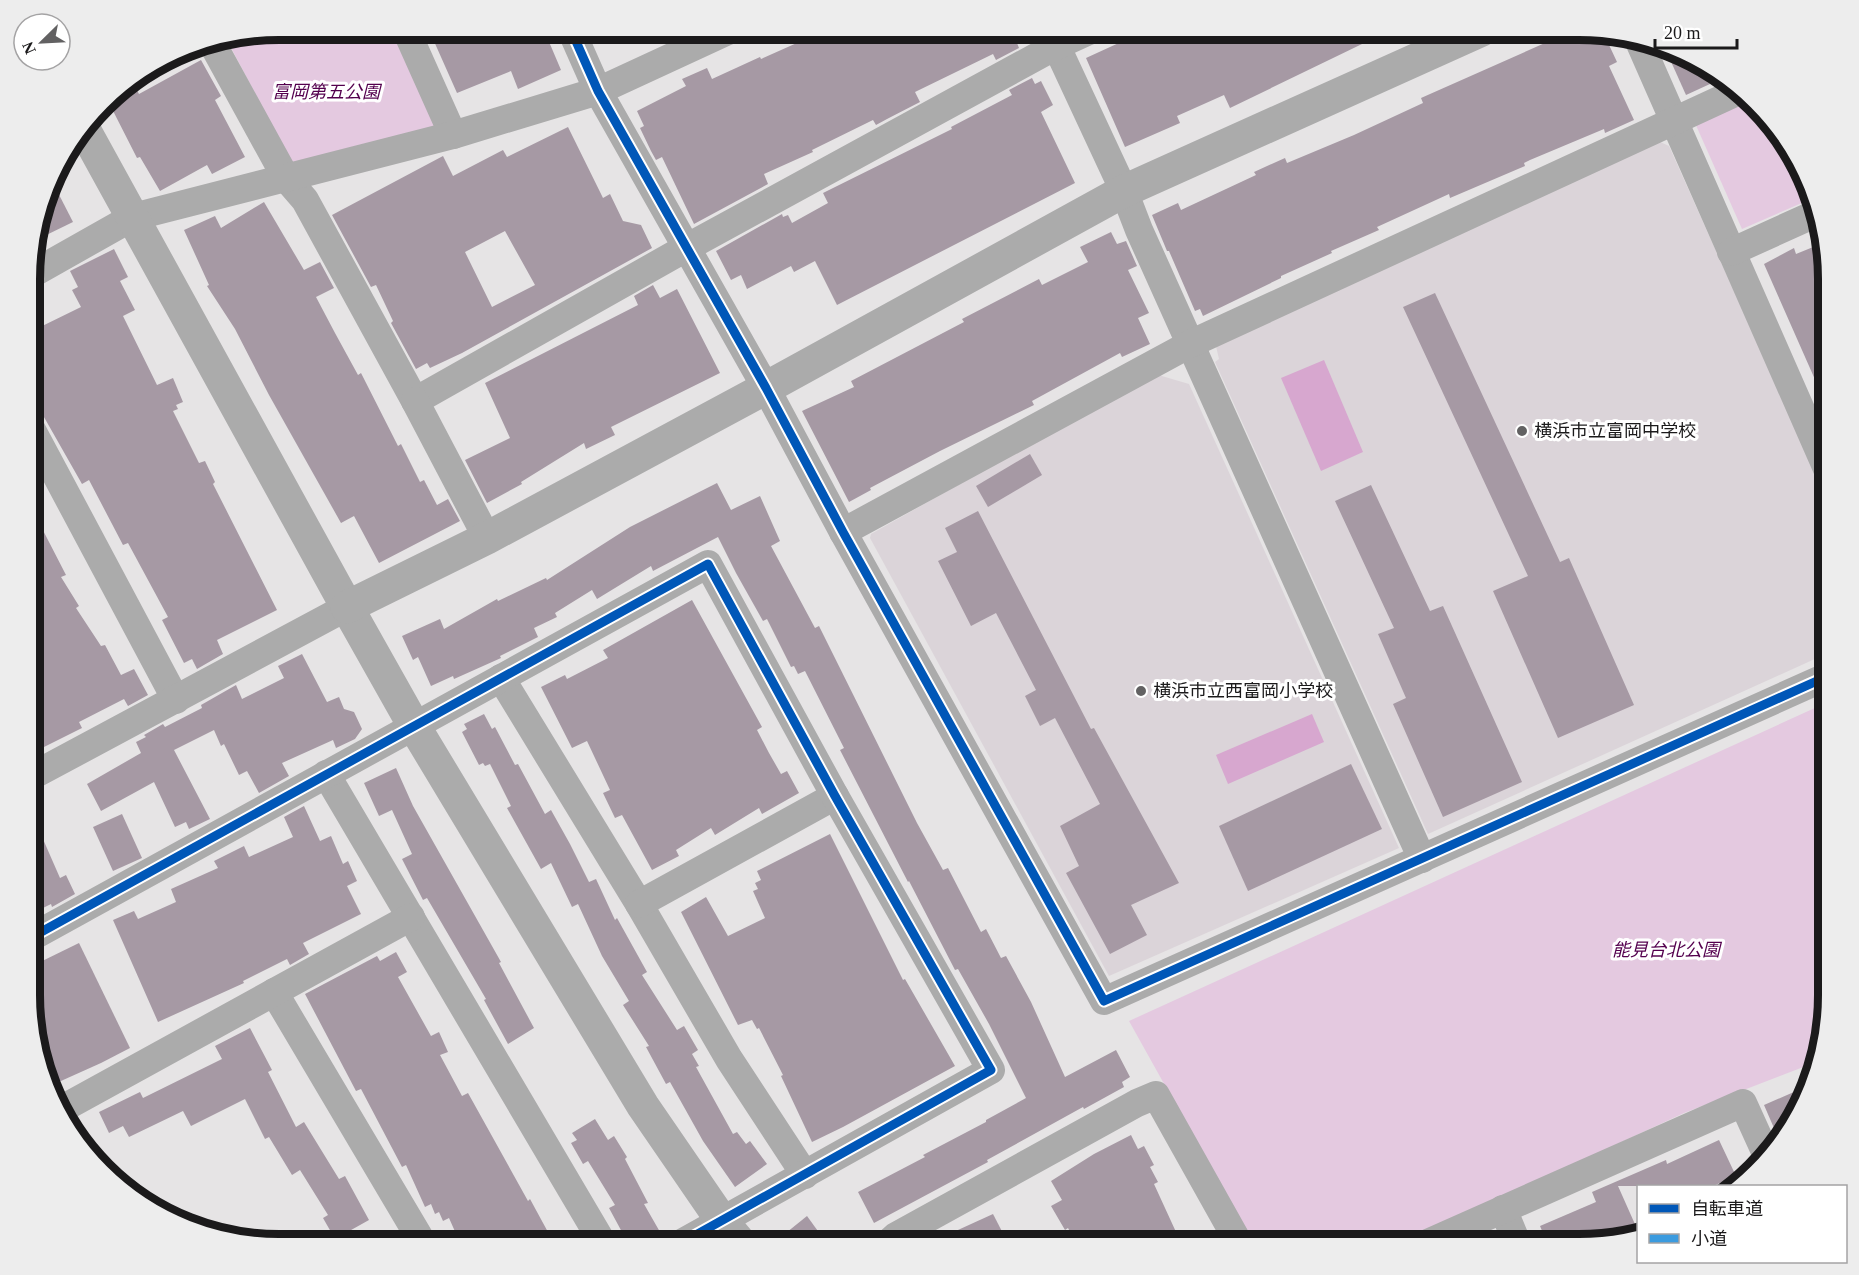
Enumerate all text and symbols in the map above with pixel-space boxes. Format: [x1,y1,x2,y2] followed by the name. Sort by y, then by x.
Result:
[12,12,72,72] north arrow
[1655,12,1738,50] scale bar
[1664,23,1701,43] text: 20 m
[18,39,39,57] text: N
[272,82,383,102] park label: 富岡第五公園
[1534,421,1696,441] place label: 横浜市立富岡中学校
[1515,424,1529,438] marker: 横浜市立富岡中学校
[1153,681,1333,701] place label: 横浜市立西富岡小学校
[1134,684,1148,698] marker: 横浜市立西富岡小学校
[1612,940,1723,960] park label: 能見台北公園
[1637,1185,1847,1263] legend
[1691,1199,1763,1219] text: 自転車道
[1691,1229,1727,1249] text: 小道

